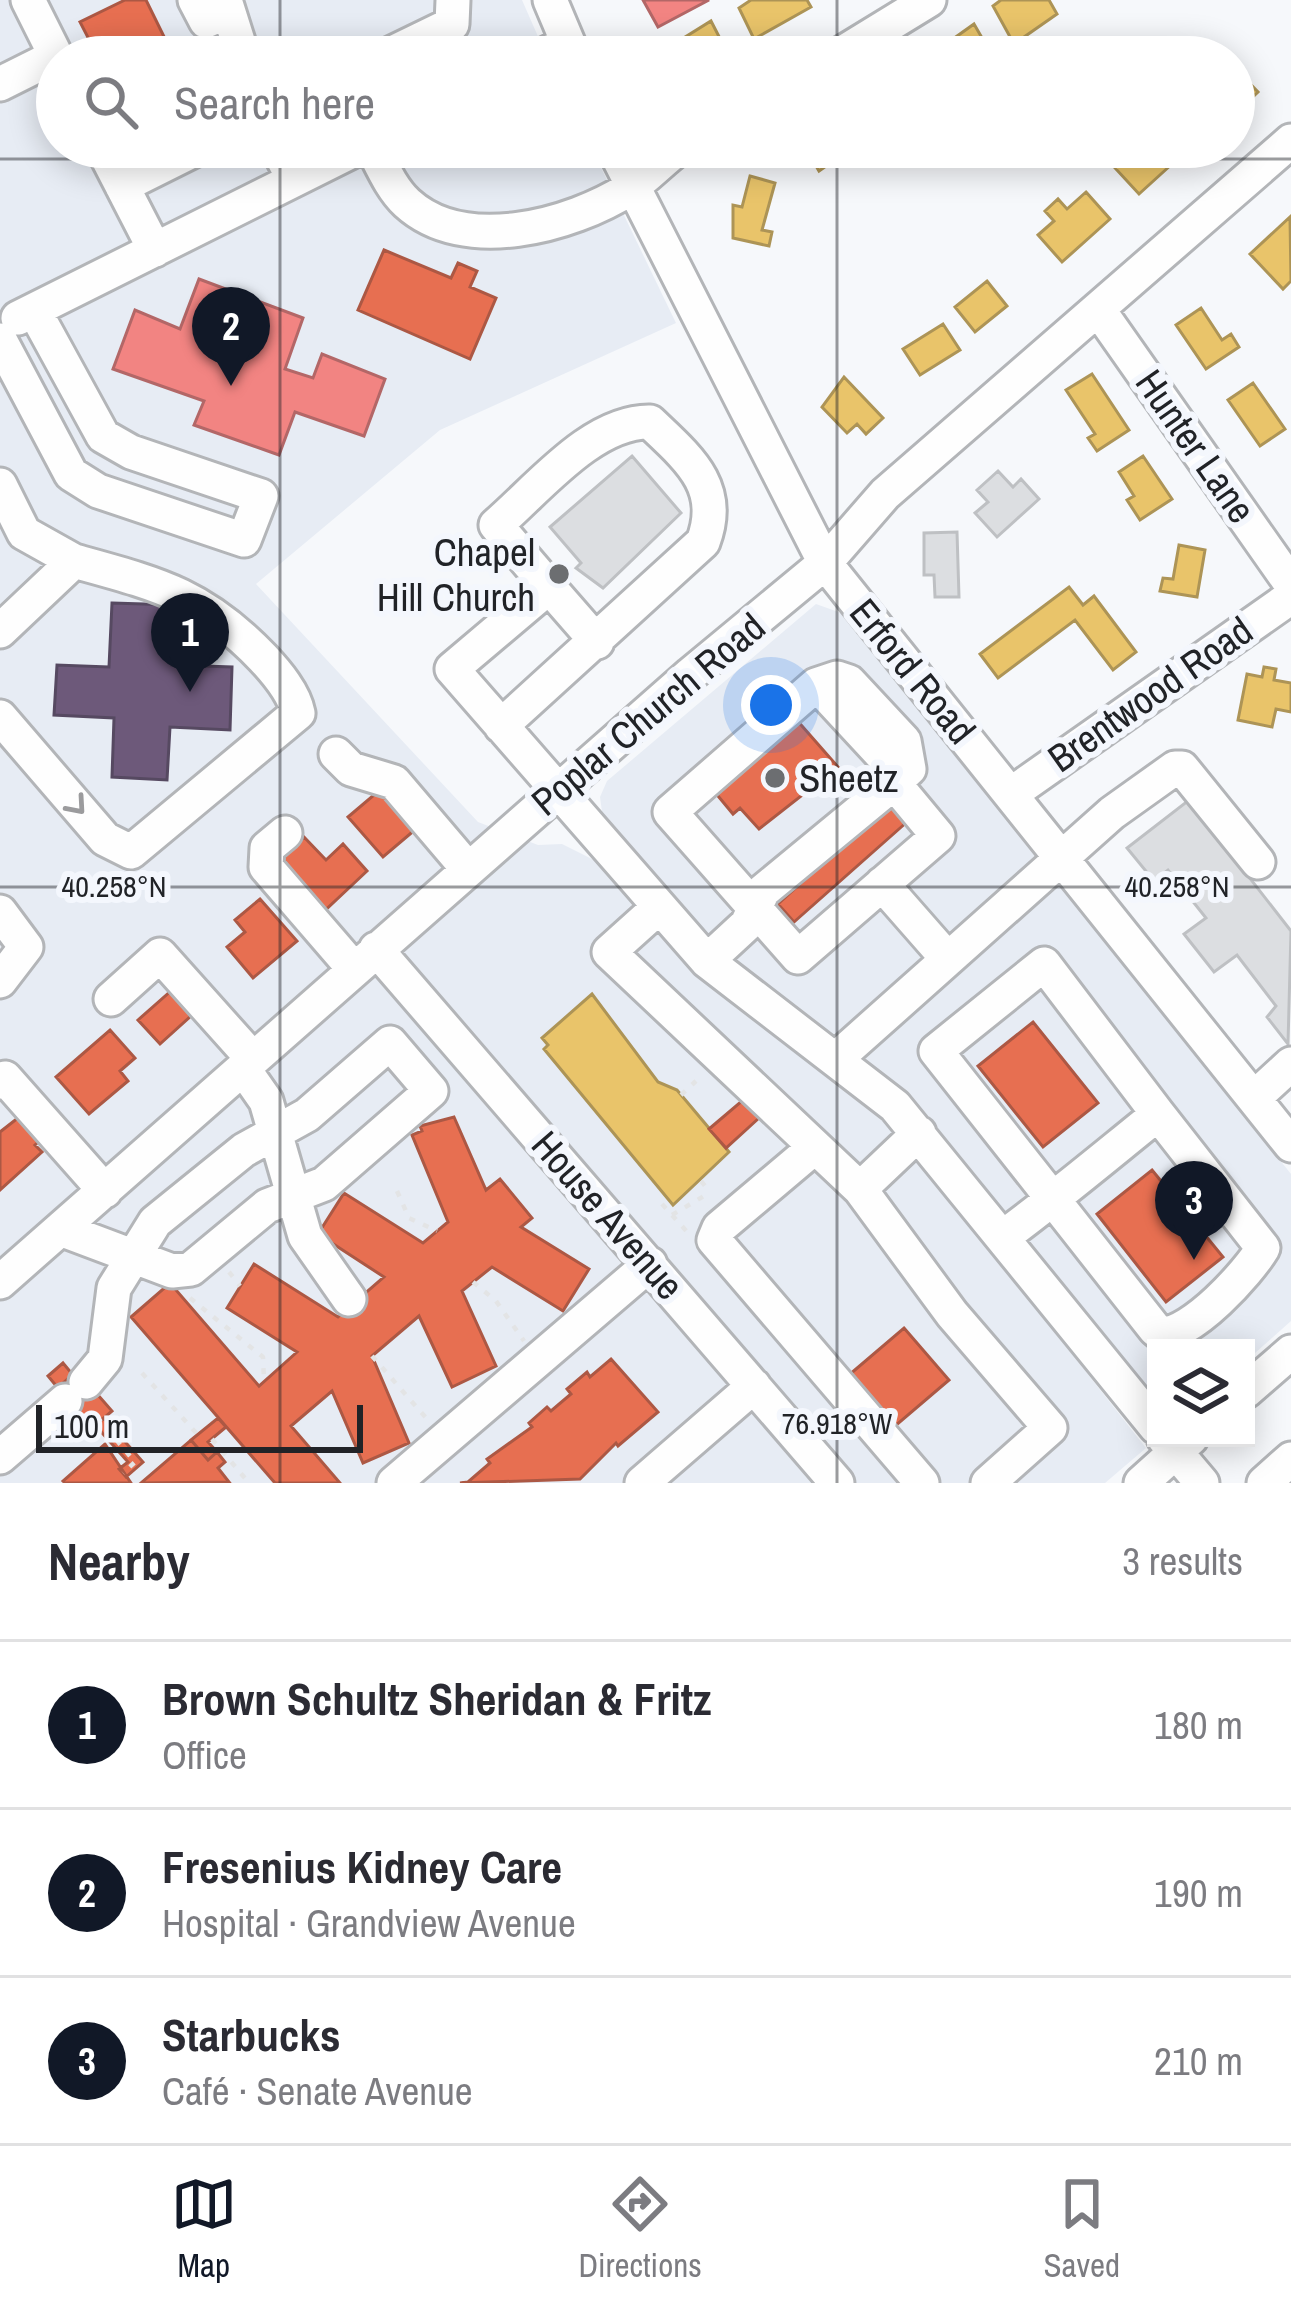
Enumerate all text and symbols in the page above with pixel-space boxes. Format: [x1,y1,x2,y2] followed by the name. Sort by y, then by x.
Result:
[36,36,1255,168] search box
[78,69,144,135] icon: search
[174,72,375,133] text: Search here
[192,287,270,386] pin: 2
[1124,359,1268,533] street label: Hunter Lane
[377,526,535,623] place label: Chapel Hill Church
[546,561,572,587] marker: Chapel Hill Church
[839,588,987,754] street label: Erford Road
[151,593,229,692] pin: 1
[520,601,776,827] street label: Poplar Church Road
[1038,604,1262,784] street label: Brentwood Road
[741,675,801,735] your location
[799,752,899,804] place label: Sheetz
[762,765,788,791] marker: Sheetz
[62,792,84,814] one-way arrow
[62,866,167,906] text: 40.258°N
[1125,866,1230,906] text: 40.258°N
[520,1120,696,1310] street label: House Avenue
[1155,1161,1233,1260] pin: 3
[1147,1339,1255,1447] map controls
[1147,1339,1255,1447] button: layers
[36,1399,363,1452] scale bar
[782,1403,892,1443] text: 76.918°W
[54,1404,129,1448] text: 100 m
[48,1527,190,1596] text: Nearby
[1122,1535,1243,1587] text: 3 results
[162,1668,712,1729] text: Brown Schultz Sheridan & Fritz
[78,1699,96,1751] text: 1
[1154,1699,1243,1751] text: 180 m
[162,1729,247,1781] text: Office
[162,1836,562,1897] text: Fresenius Kidney Care
[78,1867,96,1919] text: 2
[1154,1867,1243,1919] text: 190 m
[162,1897,576,1949] text: Hospital · Grandview Avenue
[162,2004,340,2065] text: Starbucks
[78,2035,96,2087] text: 3
[1154,2035,1243,2087] text: 210 m
[162,2065,473,2117] text: Café · Senate Avenue
[171,2171,237,2287] tab: Map
[578,2171,702,2287] tab: Directions
[1043,2171,1120,2287] tab: Saved

